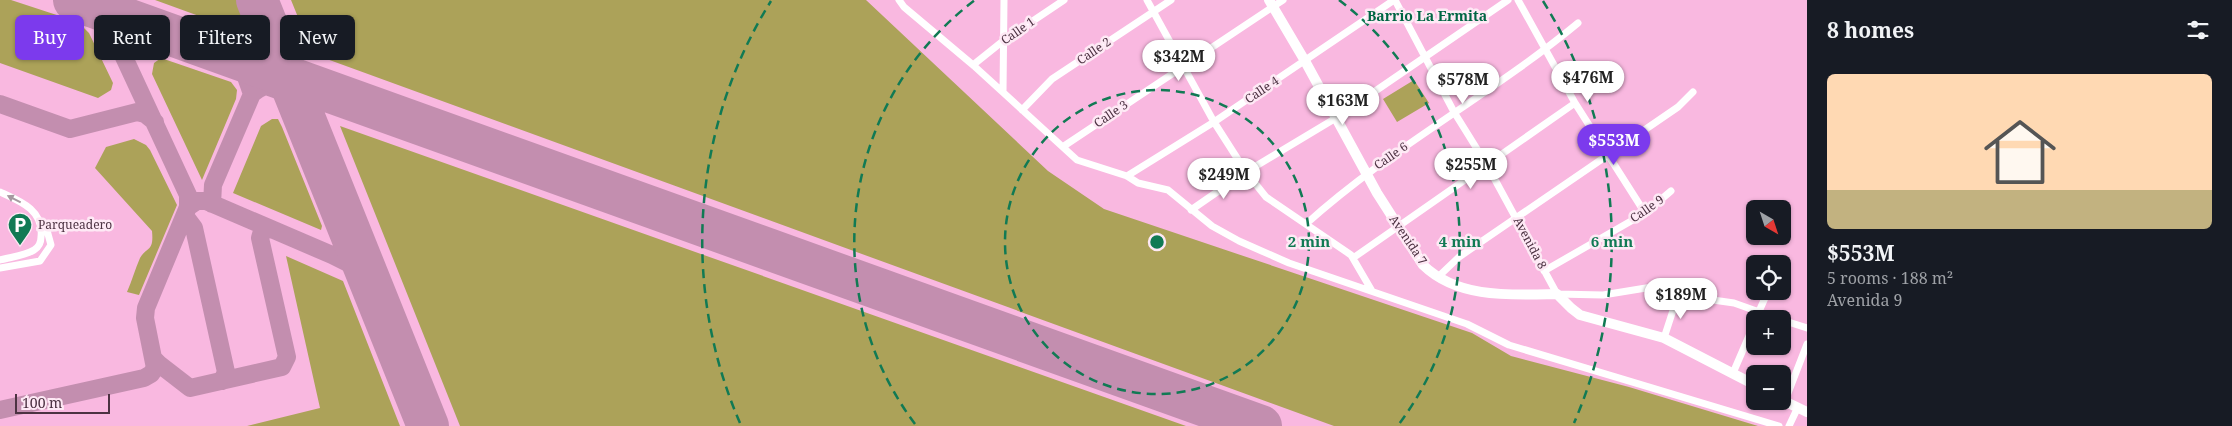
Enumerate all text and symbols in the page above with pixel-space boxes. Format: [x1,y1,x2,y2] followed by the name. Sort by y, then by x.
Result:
[1367,6,1487,25] district label: Barrio La Ermita
[997,13,1038,48] street label: Calle 1
[15,15,84,60] chip: Buy
[94,15,170,60] chip: Rent
[180,15,270,60] chip: Filters
[280,15,355,60] chip: New
[1827,16,1914,44] text: 8 homes
[2184,16,2212,44] icon: filters
[1073,33,1114,68] street label: Calle 2
[1144,39,1214,82] pin: $342M
[1153,45,1205,67] text: $342M
[1553,61,1623,103] pin: $476M
[1428,62,1498,105] pin: $578M
[1562,66,1614,88] text: $476M
[1437,68,1489,90] text: $578M
[1241,72,1282,107] street label: Calle 4
[1308,84,1378,126] pin: $163M
[1317,89,1369,111] text: $163M
[1090,96,1131,131] street label: Calle 3
[1975,107,2065,197] icon: home
[1579,124,1649,166] pin: $553M
[1588,129,1640,151] text: $553M
[1370,138,1411,173] street label: Calle 6
[1436,148,1506,190] pin: $255M
[1445,153,1497,175] text: $255M
[1189,158,1259,200] pin: $249M
[1198,163,1250,185] text: $249M
[1626,191,1667,226] street label: Calle 9
[7,195,22,203] one-way arrow
[1746,200,1791,245] north arrow
[1746,200,1791,410] map controls
[1386,211,1431,268] street label: Avenida 7
[7,212,33,246] parking icon: Parqueadero
[1510,214,1551,272] street label: Avenida 8
[38,216,112,233] place label: Parqueadero
[1288,231,1330,251] text: 2 min
[1439,231,1481,251] text: 4 min
[1591,231,1633,251] text: 6 min
[1148,233,1166,251] centre of rings
[1827,239,1894,267] text: $553M
[1746,255,1791,300] button: locate
[1827,267,1953,289] text: 5 rooms · 188 m²
[1646,278,1716,320] pin: $189M
[1655,283,1707,305] text: $189M
[1827,289,1903,311] text: Avenida 9
[1746,310,1791,355] button: +
[1746,365,1791,410] button: −
[15,391,110,414] scale bar
[22,393,62,412] text: 100 m

